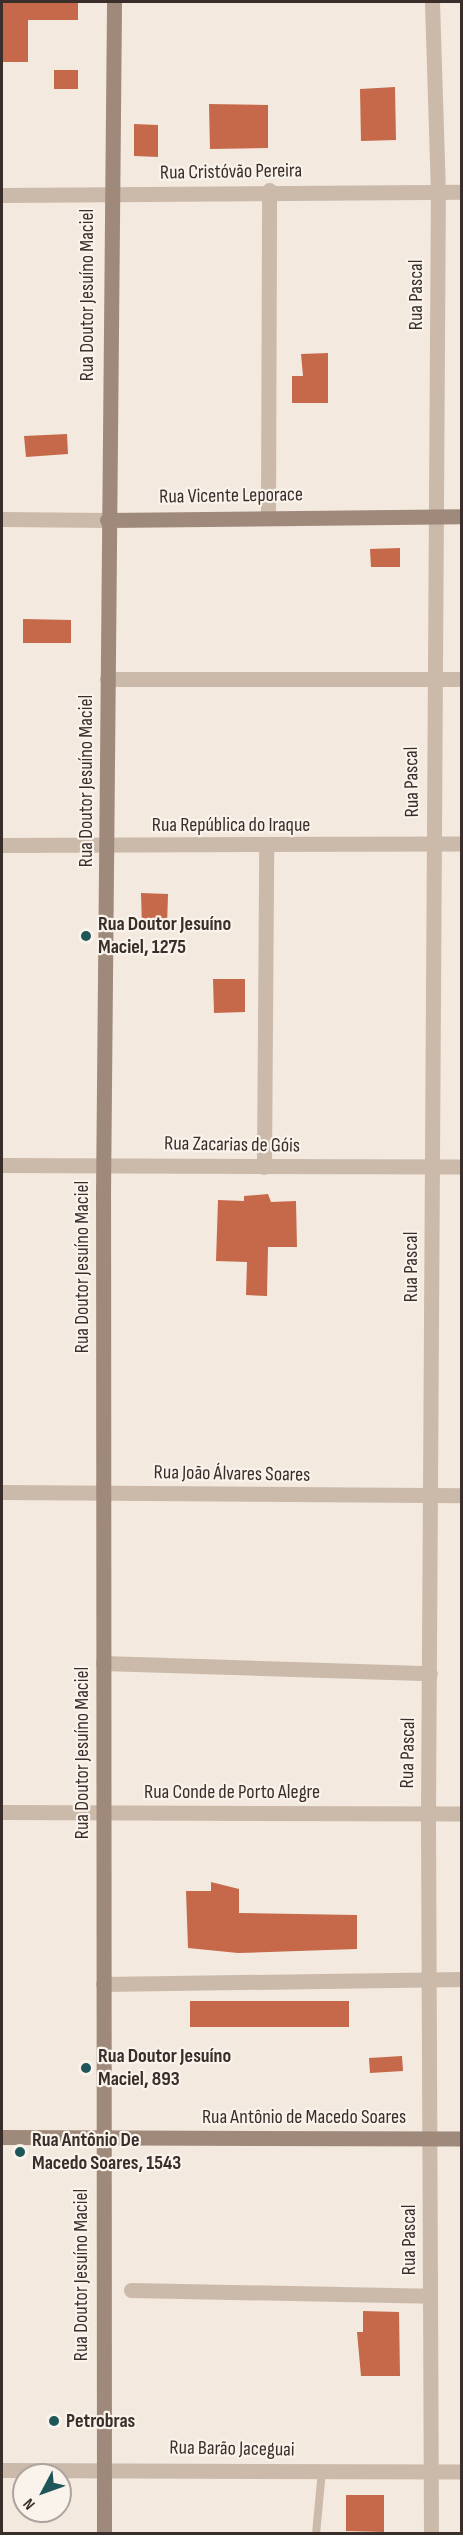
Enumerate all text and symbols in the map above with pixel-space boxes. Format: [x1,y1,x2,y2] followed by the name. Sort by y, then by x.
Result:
[160,159,302,185] street label: Rua Cristóvão Pereira
[75,209,99,381] street label: Rua Doutor Jesuíno Maciel
[404,260,428,330] street label: Rua Pascal
[159,483,303,509] street label: Rua Vicente Leporace
[74,695,98,867] street label: Rua Doutor Jesuíno Maciel
[399,746,425,818] street label: Rua Pascal
[152,813,310,837] street label: Rua República do Iraque
[98,912,231,959] place label: Rua Doutor Jesuíno Maciel, 1275
[79,929,93,943] marker: Rua Doutor Jesuíno Maciel, 1275
[164,1132,300,1158] street label: Rua Zacarias de Góis
[70,1181,94,1353] street label: Rua Doutor Jesuíno Maciel
[399,1232,423,1302] street label: Rua Pascal
[153,1461,311,1487] street label: Rua João Álvares Soares
[70,1667,94,1839] street label: Rua Doutor Jesuíno Maciel
[395,1717,421,1789] street label: Rua Pascal
[144,1780,320,1804] street label: Rua Conde de Porto Alegre
[98,2044,231,2091] place label: Rua Doutor Jesuíno Maciel, 893
[79,2061,93,2075] marker: Rua Doutor Jesuíno Maciel, 893
[202,2105,406,2129] street label: Rua Antônio de Macedo Soares
[32,2128,181,2175] place label: Rua Antônio De Macedo Soares, 1543
[13,2145,27,2159] marker: Rua Antônio De Macedo Soares, 1543
[69,2189,93,2361] street label: Rua Doutor Jesuíno Maciel
[397,2205,421,2275] street label: Rua Pascal
[66,2409,135,2433] place label: Petrobras
[47,2414,61,2428] marker: Petrobras
[169,2436,295,2462] street label: Rua Barão Jaceguai
[12,2463,72,2523] north arrow
[20,2494,40,2513] text: N

